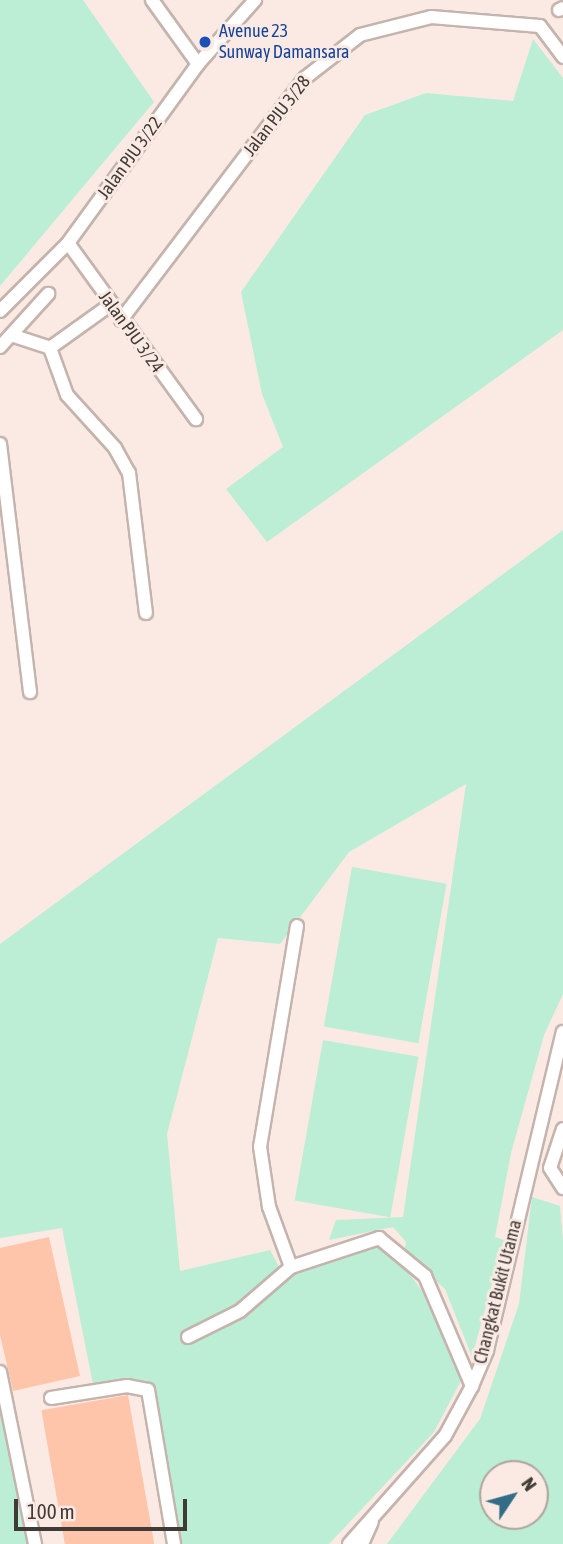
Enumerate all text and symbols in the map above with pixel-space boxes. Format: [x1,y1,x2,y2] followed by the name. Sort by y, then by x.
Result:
[219,21,349,64] place label: Avenue 23 Sunway Damansara
[197,34,213,50] marker: Avenue 23 Sunway Damansara
[239,72,315,160] street label: Jalan PJU 3/28
[93,113,167,203] street label: Jalan PJU 3/22
[94,287,168,377] street label: Jalan PJU 3/24
[470,1218,526,1366] street label: Changkat Bukit Utama
[479,1460,549,1530] north arrow
[517,1473,542,1495] text: N
[18,1484,191,1528] scale bar
[27,1499,75,1523] text: 100 m

